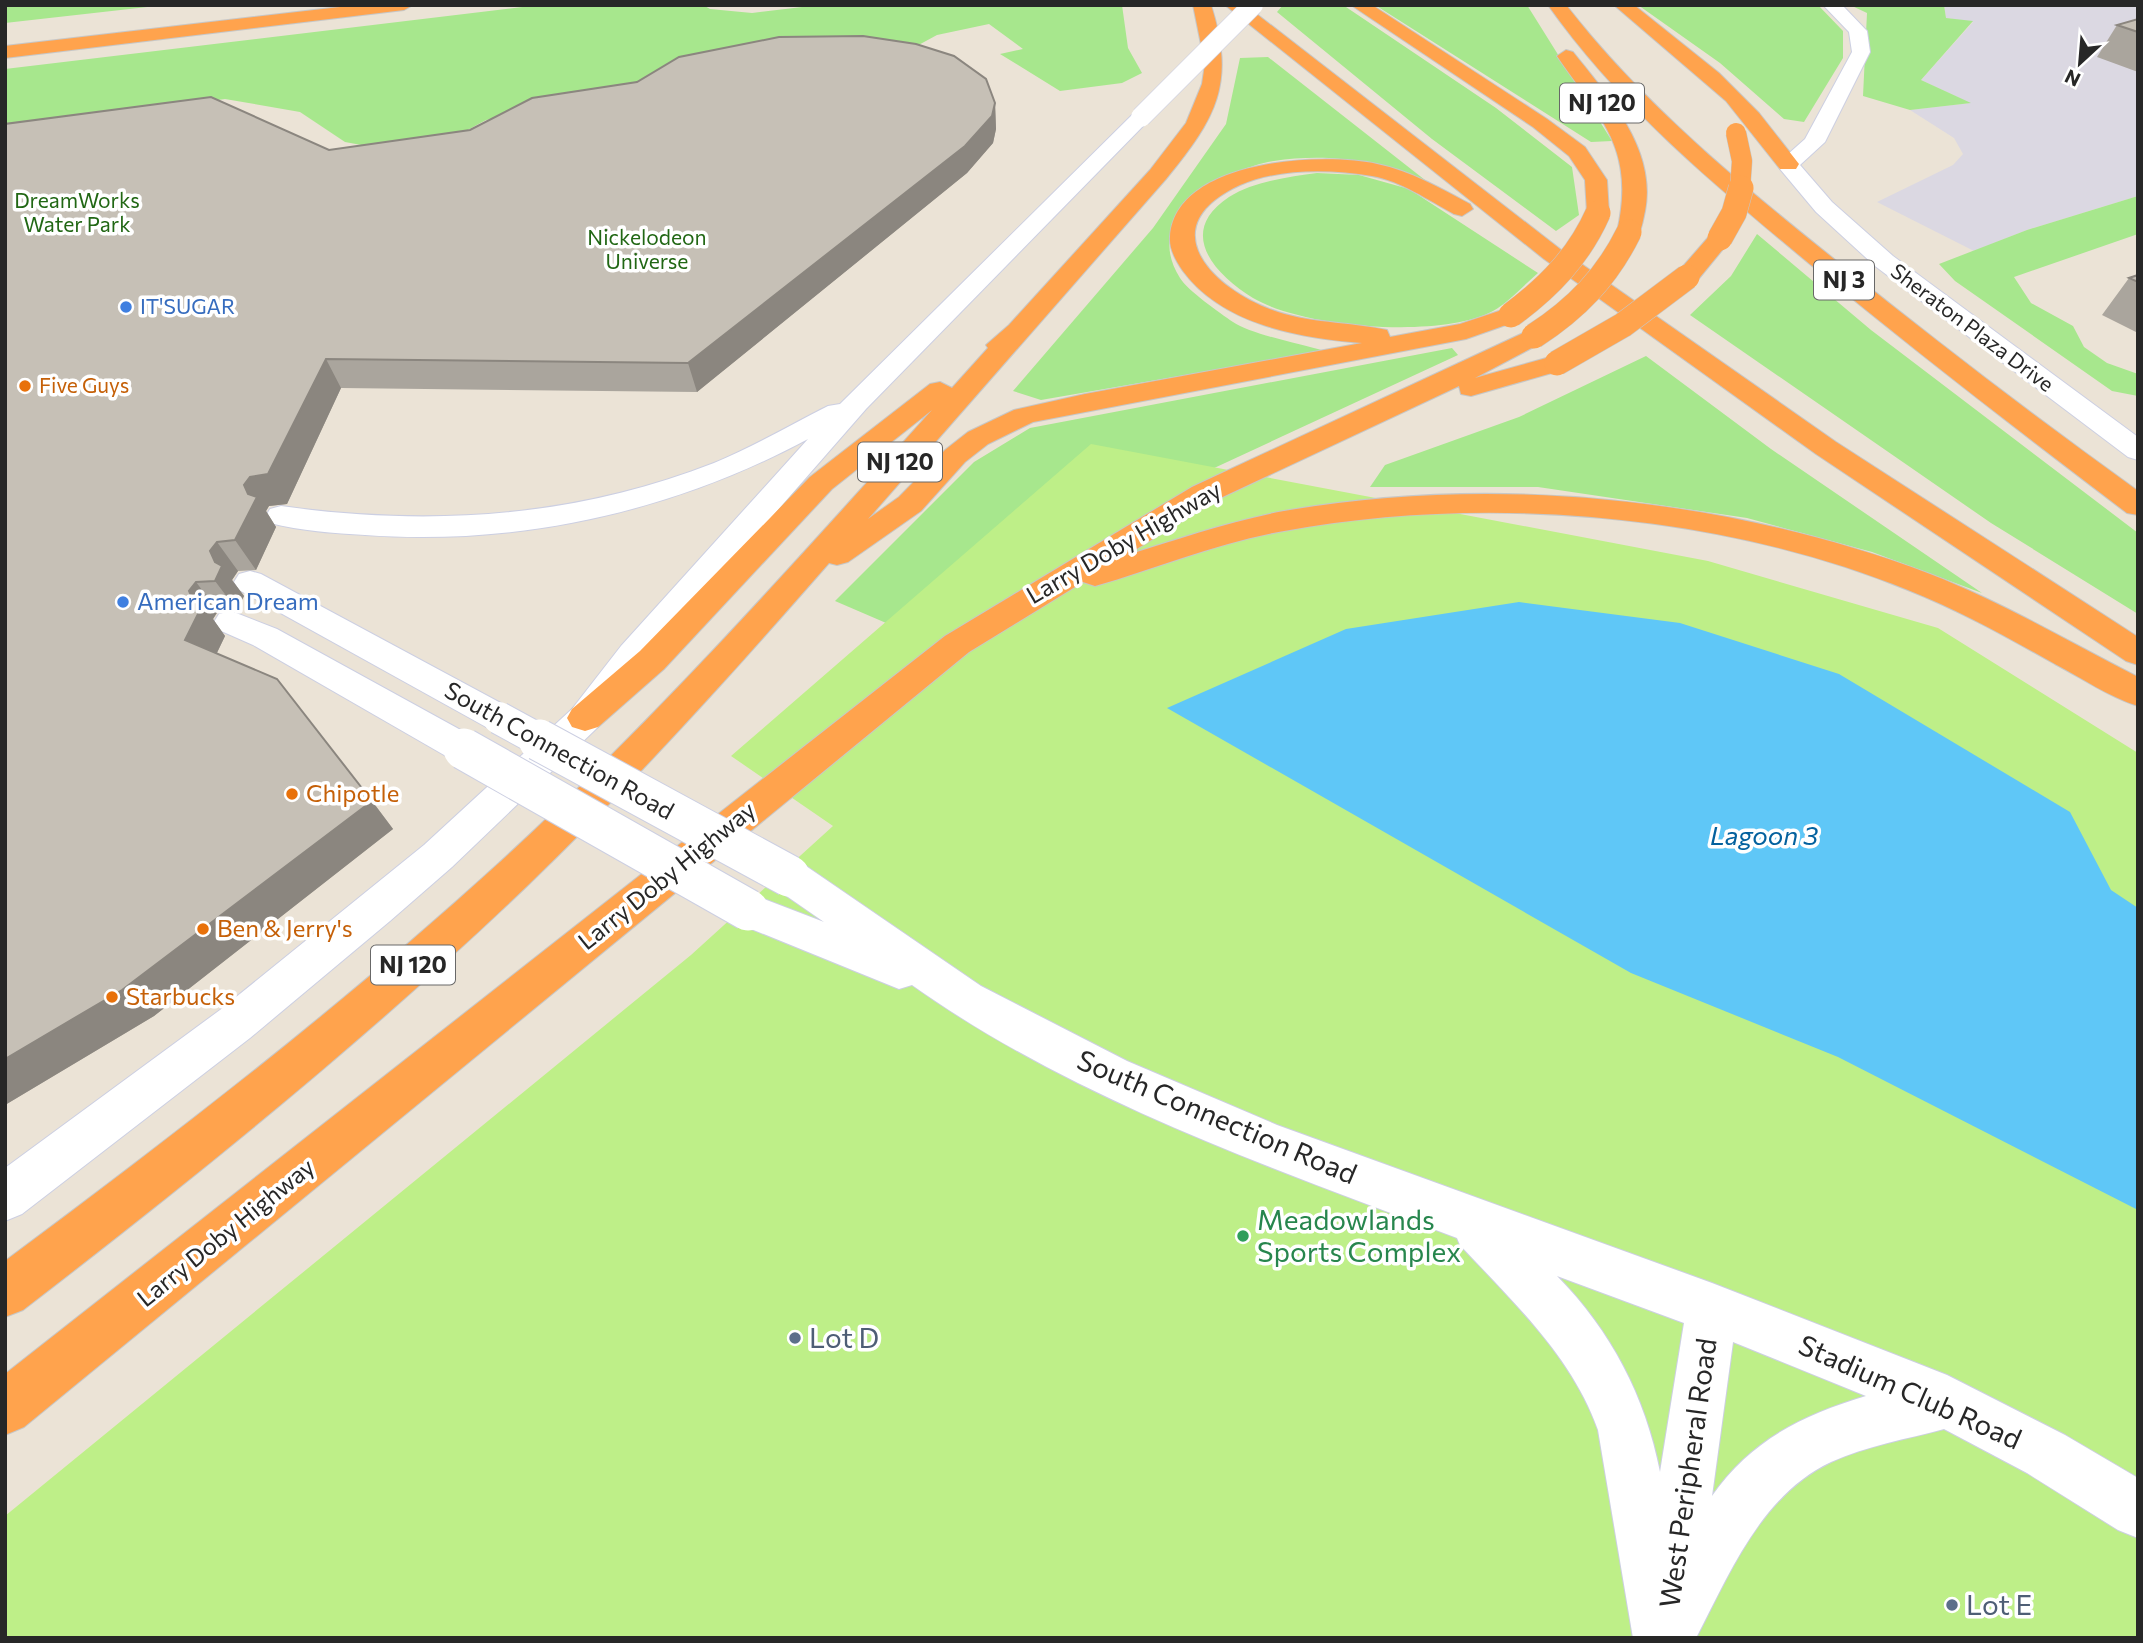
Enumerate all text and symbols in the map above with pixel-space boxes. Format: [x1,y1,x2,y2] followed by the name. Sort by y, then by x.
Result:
[2045,28,2115,98] north arrow
[2061,65,2084,92] text: N
[1560,83,1644,122] road number: NJ 120
[14,187,140,236] park label: DreamWorks Water Park
[587,224,707,273] park label: Nickelodeon Universe
[1887,257,2059,396] street label: Sheraton Plaza Drive
[1814,260,1874,300] road number: NJ 3
[140,293,235,318] place label: IT'SUGAR
[118,299,134,315] marker: IT'SUGAR
[39,372,129,397] place label: Five Guys
[17,378,33,394] marker: Five Guys
[858,442,942,482] road number: NJ 120
[1021,474,1226,609] street label: Larry Doby Highway
[137,586,319,615] place label: American Dream
[115,594,131,610] marker: American Dream
[440,675,679,825] street label: South Connection Road
[306,778,399,807] place label: Chipotle
[284,786,300,802] marker: Chipotle
[572,794,761,955] street label: Larry Doby Highway
[1710,819,1818,850] water label: Lagoon 3
[217,913,353,942] place label: Ben & Jerry's
[195,921,211,937] marker: Ben & Jerry's
[371,946,455,984] road number: NJ 120
[126,981,235,1010] place label: Starbucks
[104,989,120,1005] marker: Starbucks
[1072,1042,1362,1190] street label: South Connection Road
[131,1151,320,1312] street label: Larry Doby Highway
[1257,1202,1461,1268] place label: Meadowlands Sports Complex
[1235,1228,1251,1244] marker: Meadowlands Sports Complex
[809,1320,879,1354] place label: Lot D
[1794,1327,2027,1455] street label: Stadium Club Road
[787,1330,803,1346] marker: Lot D
[1651,1336,1723,1610] street label: West Peripheral Road
[1966,1587,2032,1621] place label: Lot E
[1944,1597,1960,1613] marker: Lot E

